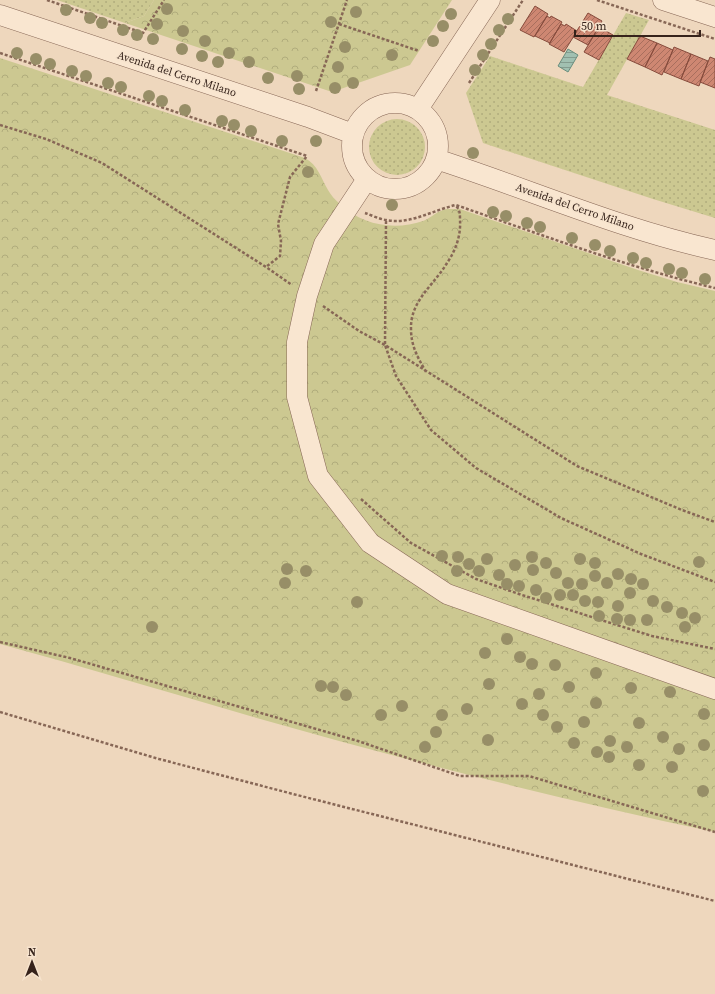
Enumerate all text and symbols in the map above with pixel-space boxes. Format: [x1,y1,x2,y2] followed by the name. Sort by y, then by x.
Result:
[575,12,700,38] scale bar
[581,18,607,34] text: 50 m
[116,48,238,100] street label: Avenida del Cerro Milano
[514,180,636,234] street label: Avenida del Cerro Milano
[12,942,52,982] north arrow
[28,945,36,960] text: N

